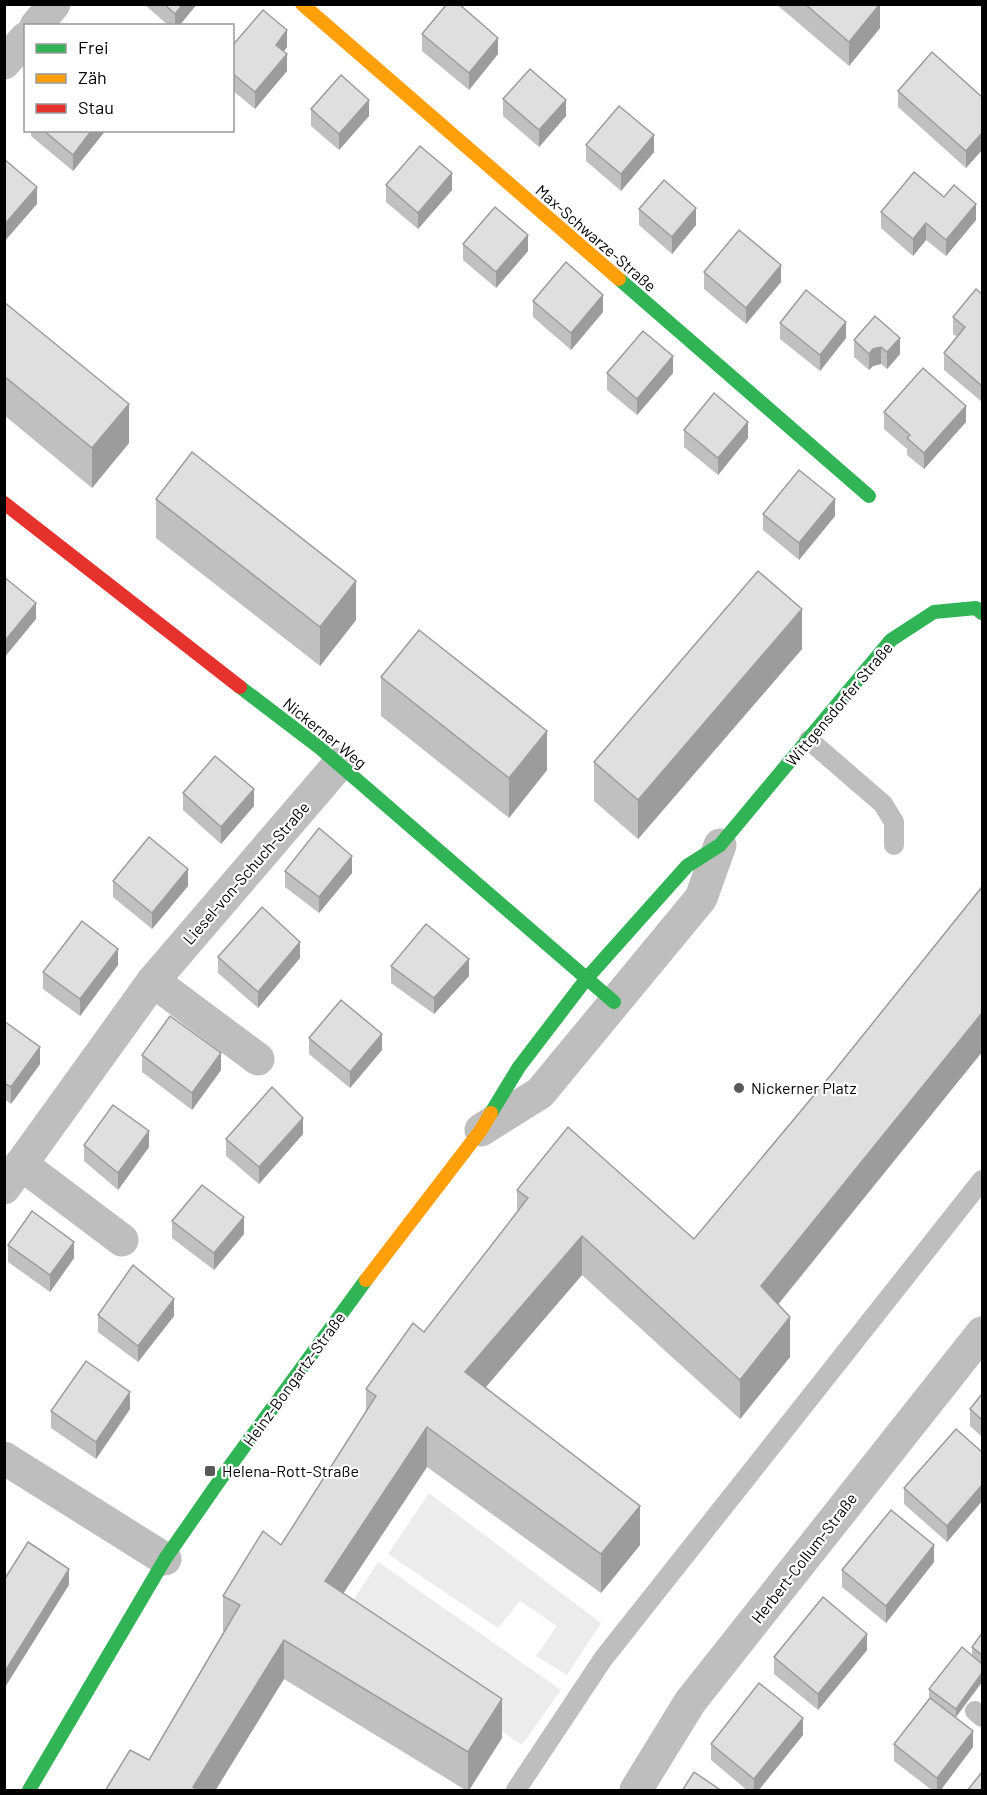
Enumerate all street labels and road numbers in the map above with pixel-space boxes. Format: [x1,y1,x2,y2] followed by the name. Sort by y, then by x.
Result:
[532,180,660,295] street label: Max-Schwarze-Straße
[781,638,896,769] street label: Wittgensdorfer Straße
[280,693,371,772] street label: Nickerner Weg
[178,797,313,948] street label: Liesel-von-Schuch-Straße
[239,1308,349,1449] street label: Heinz-Bongartz-Straße
[747,1489,860,1627] street label: Herbert-Collum-Straße

